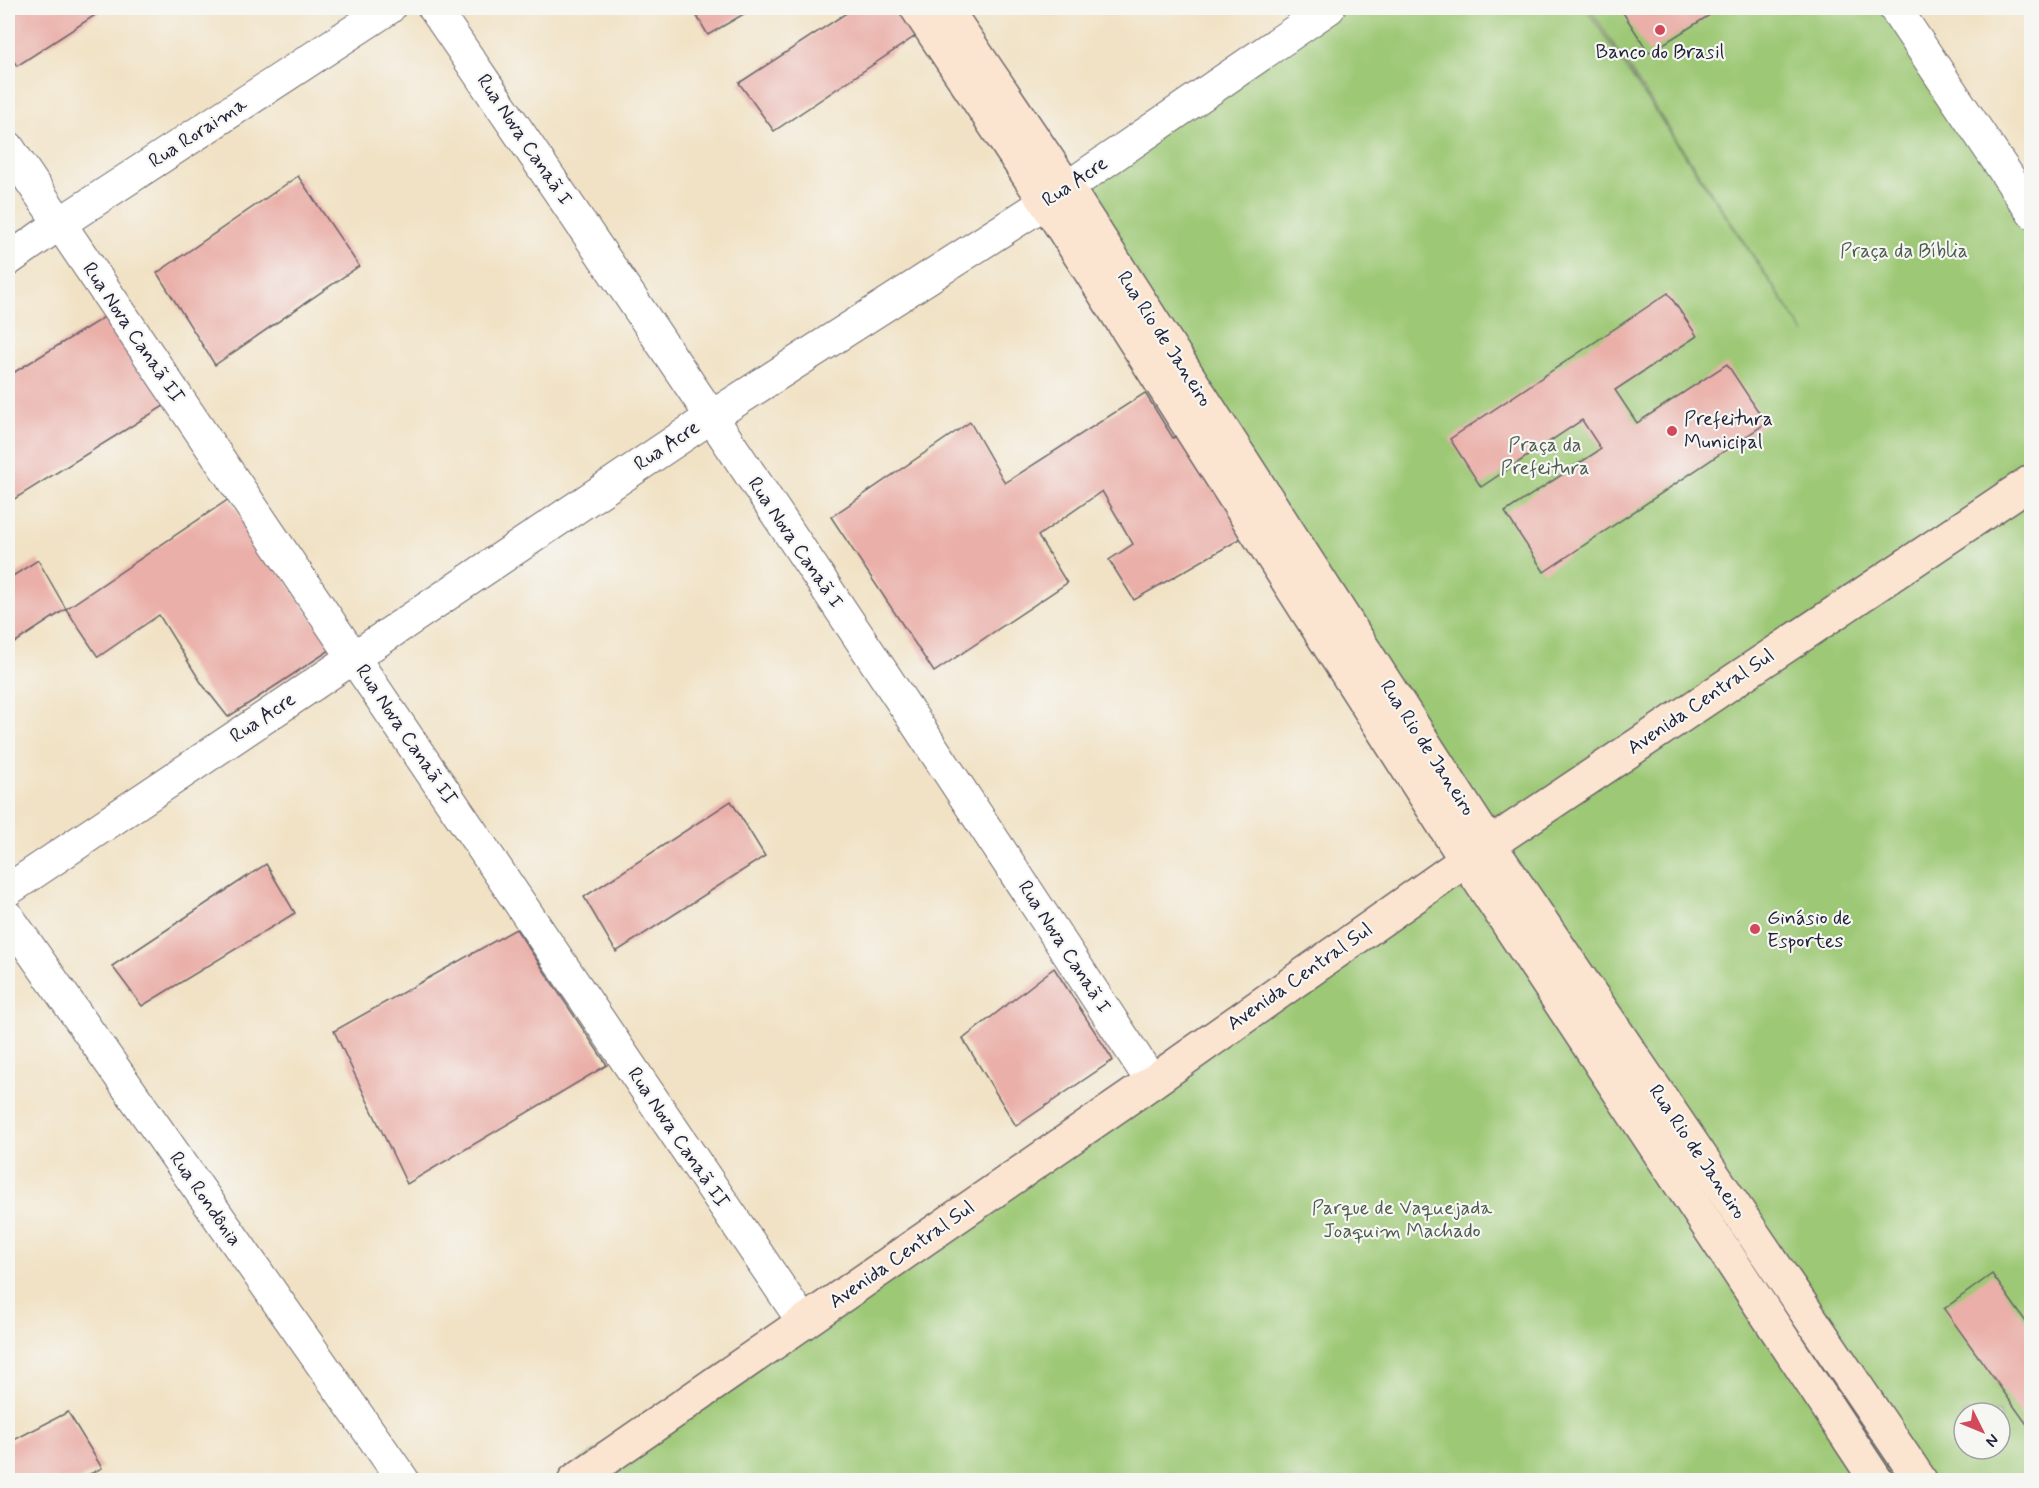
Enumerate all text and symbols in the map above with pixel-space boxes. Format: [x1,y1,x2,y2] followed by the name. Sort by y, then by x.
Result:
[1653,23,1667,37] marker: Banco do Brasil
[1596,39,1725,66] place label: Banco do Brasil
[470,69,578,211] street label: Rua Nova Canaã I
[144,91,253,175] street label: Rua Roraima
[1037,150,1113,214] street label: Rua Acre
[1840,238,1968,265] park label: Praça da Bíblia
[76,257,191,409] street label: Rua Nova Canaã II
[1110,266,1218,412] street label: Rua Rio de Janeiro
[1684,406,1773,456] place label: Prefeitura Municipal
[629,414,705,478] street label: Rua Acre
[1665,424,1679,438] marker: Prefeitura Municipal
[1501,432,1589,482] park label: Praça da Prefeitura
[741,472,849,614] street label: Rua Nova Canaã I
[1622,643,1780,761] street label: Avenida Central Sul
[349,659,464,811] street label: Rua Nova Canaã II
[1373,675,1481,821] street label: Rua Rio de Janeiro
[225,686,301,750] street label: Rua Acre
[1011,875,1117,1019] street label: Rua Nova Canaã I
[1767,905,1852,955] place label: Ginásio de Esportes
[1222,917,1378,1037] street label: Avenida Central Sul
[1748,922,1762,936] marker: Ginásio de Esportes
[621,1062,736,1214] street label: Rua Nova Canaã II
[1642,1079,1752,1225] street label: Rua Rio de Janeiro
[162,1146,248,1252] street label: Rua Rondônia
[824,1195,980,1315] street label: Avenida Central Sul
[1312,1195,1493,1245] park label: Parque de Vaquejada Joaquim Machado
[1952,1401,2012,1461] north arrow
[1981,1429,2003,1451] text: N

